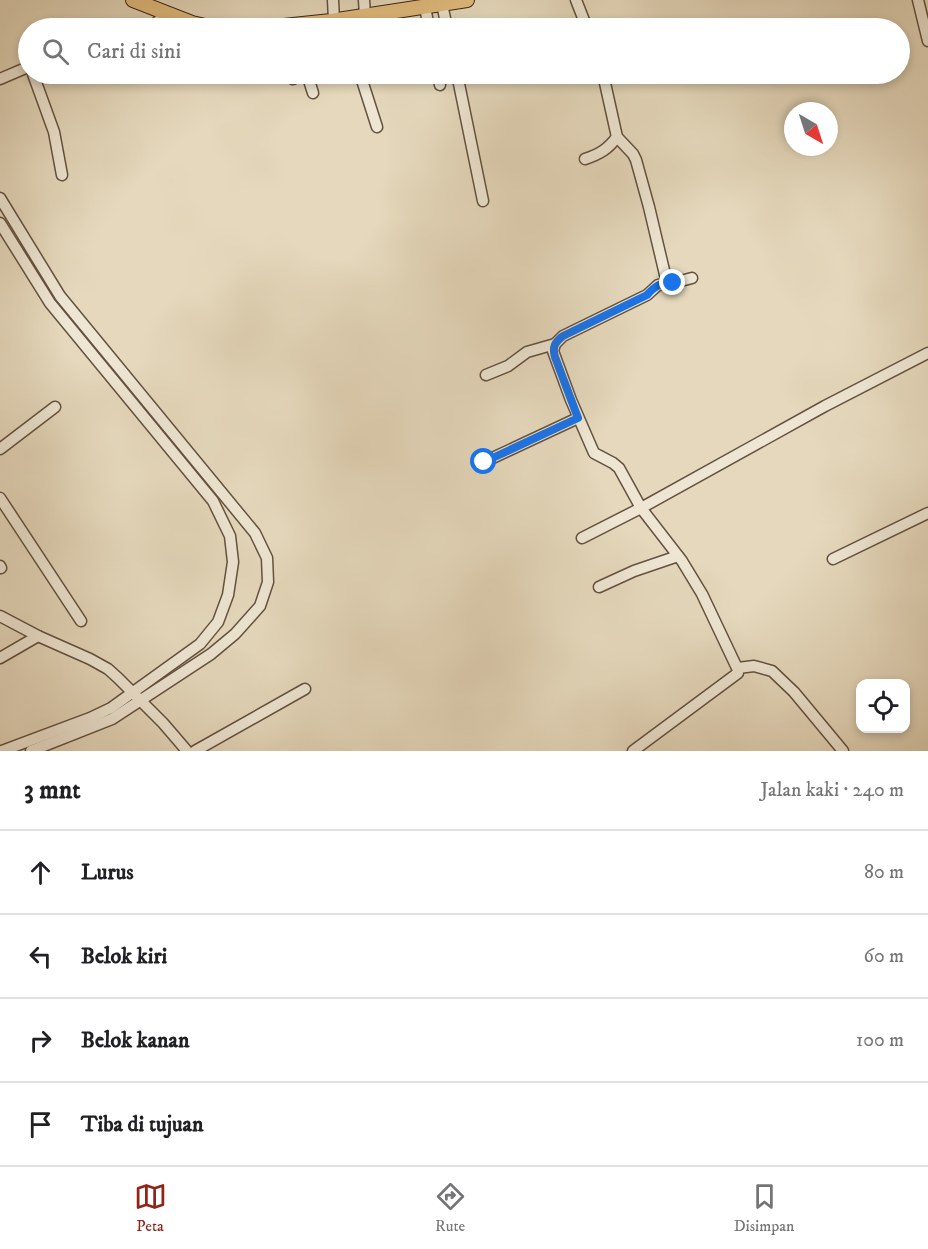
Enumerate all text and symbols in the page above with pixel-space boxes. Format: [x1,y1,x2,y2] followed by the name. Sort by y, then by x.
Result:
[18,18,910,84] search box
[39,35,72,68] icon: search
[87,38,181,65] text: Cari di sini
[784,102,838,156] north arrow
[659,269,685,295] route end
[470,448,496,474] route start
[856,679,910,733] map controls
[856,679,910,733] button: locate
[24,774,81,807] text: 3 mnt
[760,778,904,803] text: Jalan kaki · 240 m
[24,856,57,889] icon: ahead
[81,859,134,886] text: Lurus
[864,860,904,885] text: 80 m
[24,940,57,973] icon: left
[81,943,167,970] text: Belok kiri
[864,944,904,969] text: 60 m
[24,1024,57,1057] icon: right
[81,1027,189,1054] text: Belok kanan
[856,1028,904,1053] text: 100 m
[24,1108,57,1141] icon: arrive
[81,1111,203,1138] text: Tiba di tujuan
[134,1180,167,1236] tab: Peta
[434,1180,467,1236] tab: Rute
[734,1180,794,1236] tab: Disimpan

